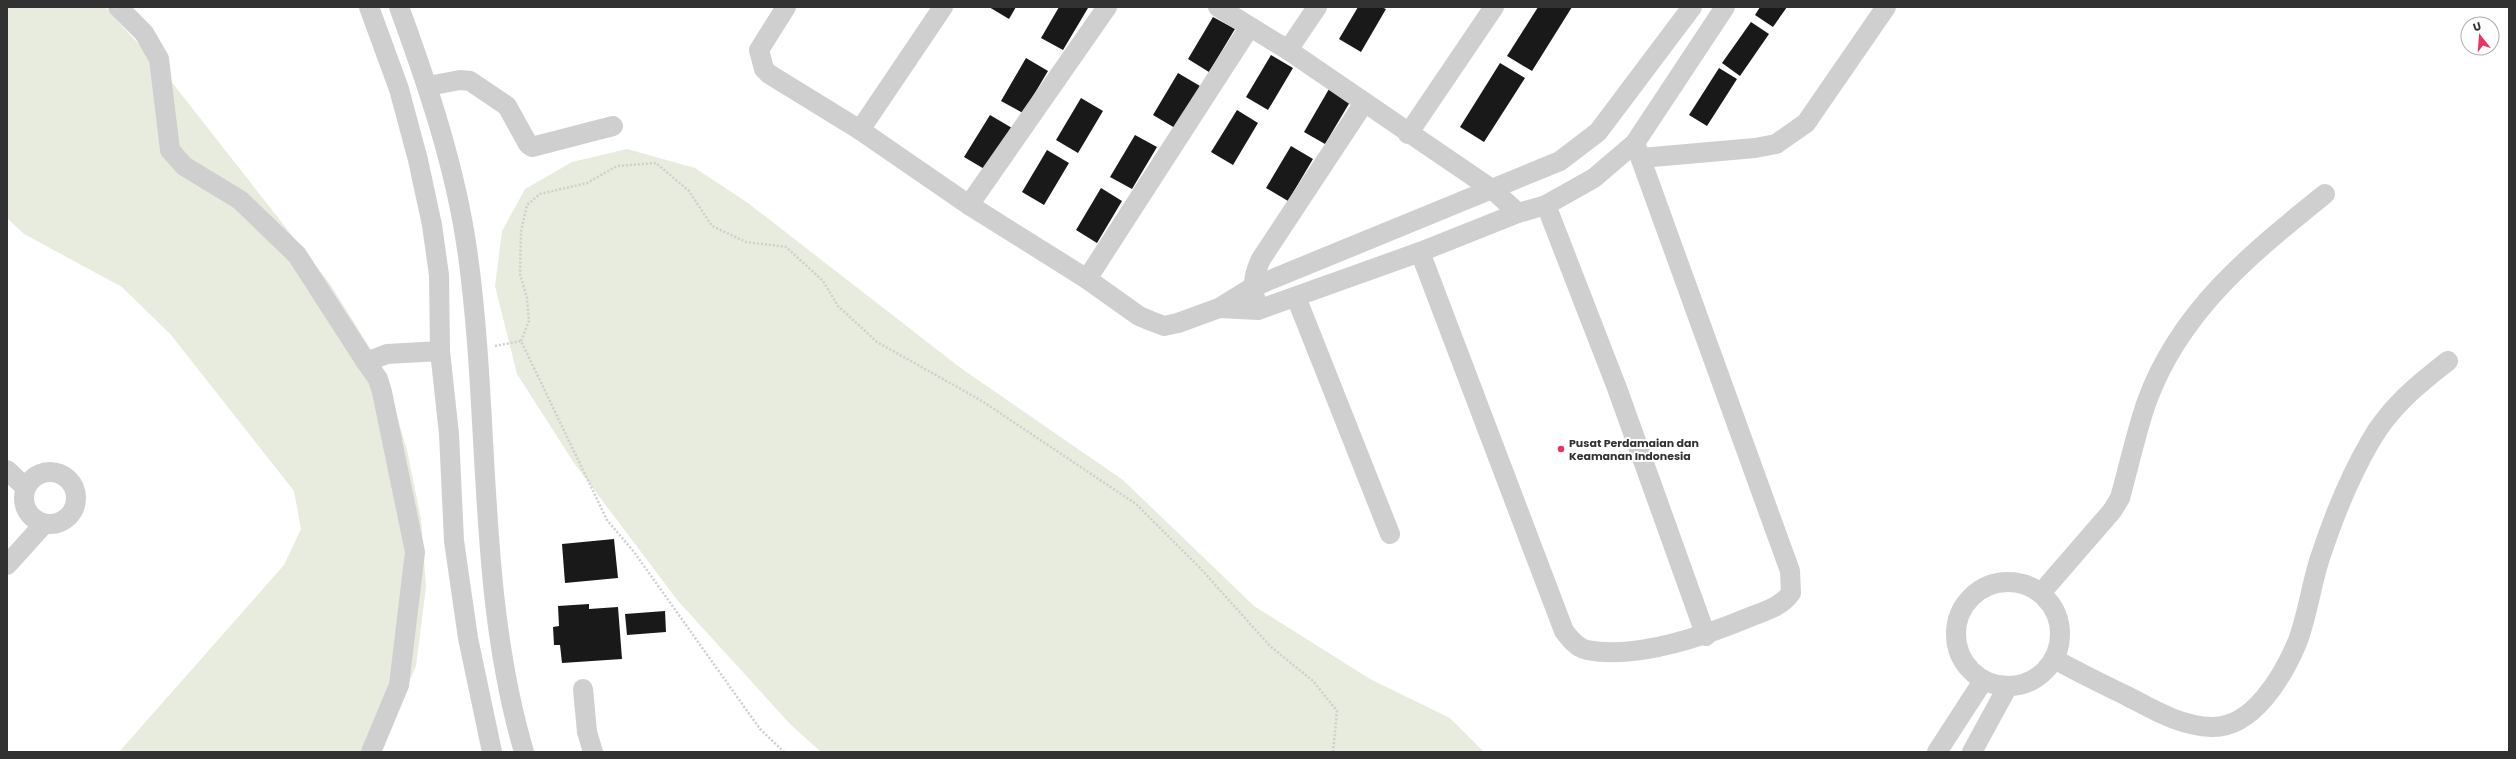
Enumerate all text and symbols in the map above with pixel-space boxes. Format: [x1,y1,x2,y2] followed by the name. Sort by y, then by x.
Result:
[2460,16,2500,56] north arrow
[2471,18,2483,35] text: U
[1569,435,1699,464] place label: Pusat Perdamaian dan Keamanan Indonesia
[1556,444,1566,454] marker: Pusat Perdamaian dan Keamanan Indonesia

